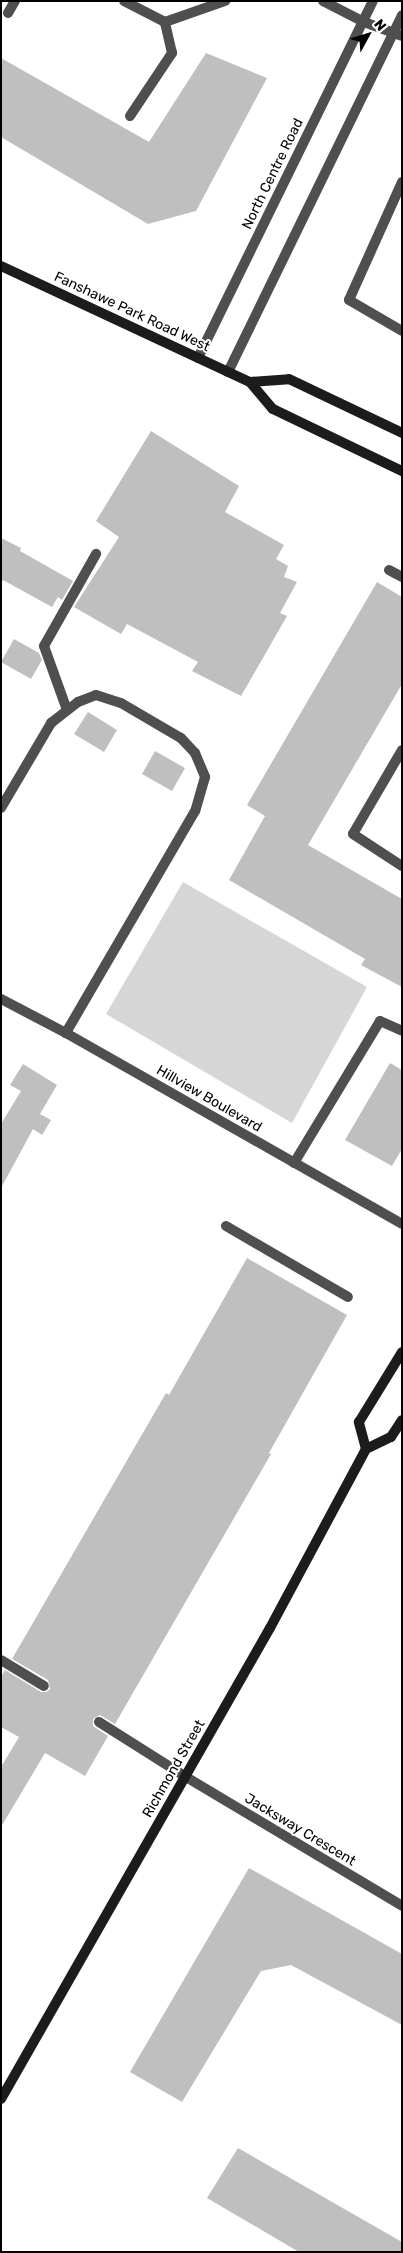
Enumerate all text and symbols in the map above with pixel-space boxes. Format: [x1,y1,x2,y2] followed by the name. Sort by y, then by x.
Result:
[343,10,393,60] north arrow
[370,16,390,35] text: N
[239,116,307,232] street label: North Centre Road
[51,268,213,356] street label: Fanshawe Park Road West
[153,1062,265,1136] street label: Hillview Boulevard
[139,1717,209,1821] street label: Richmond Street
[241,1790,359,1870] street label: Jacksway Crescent

